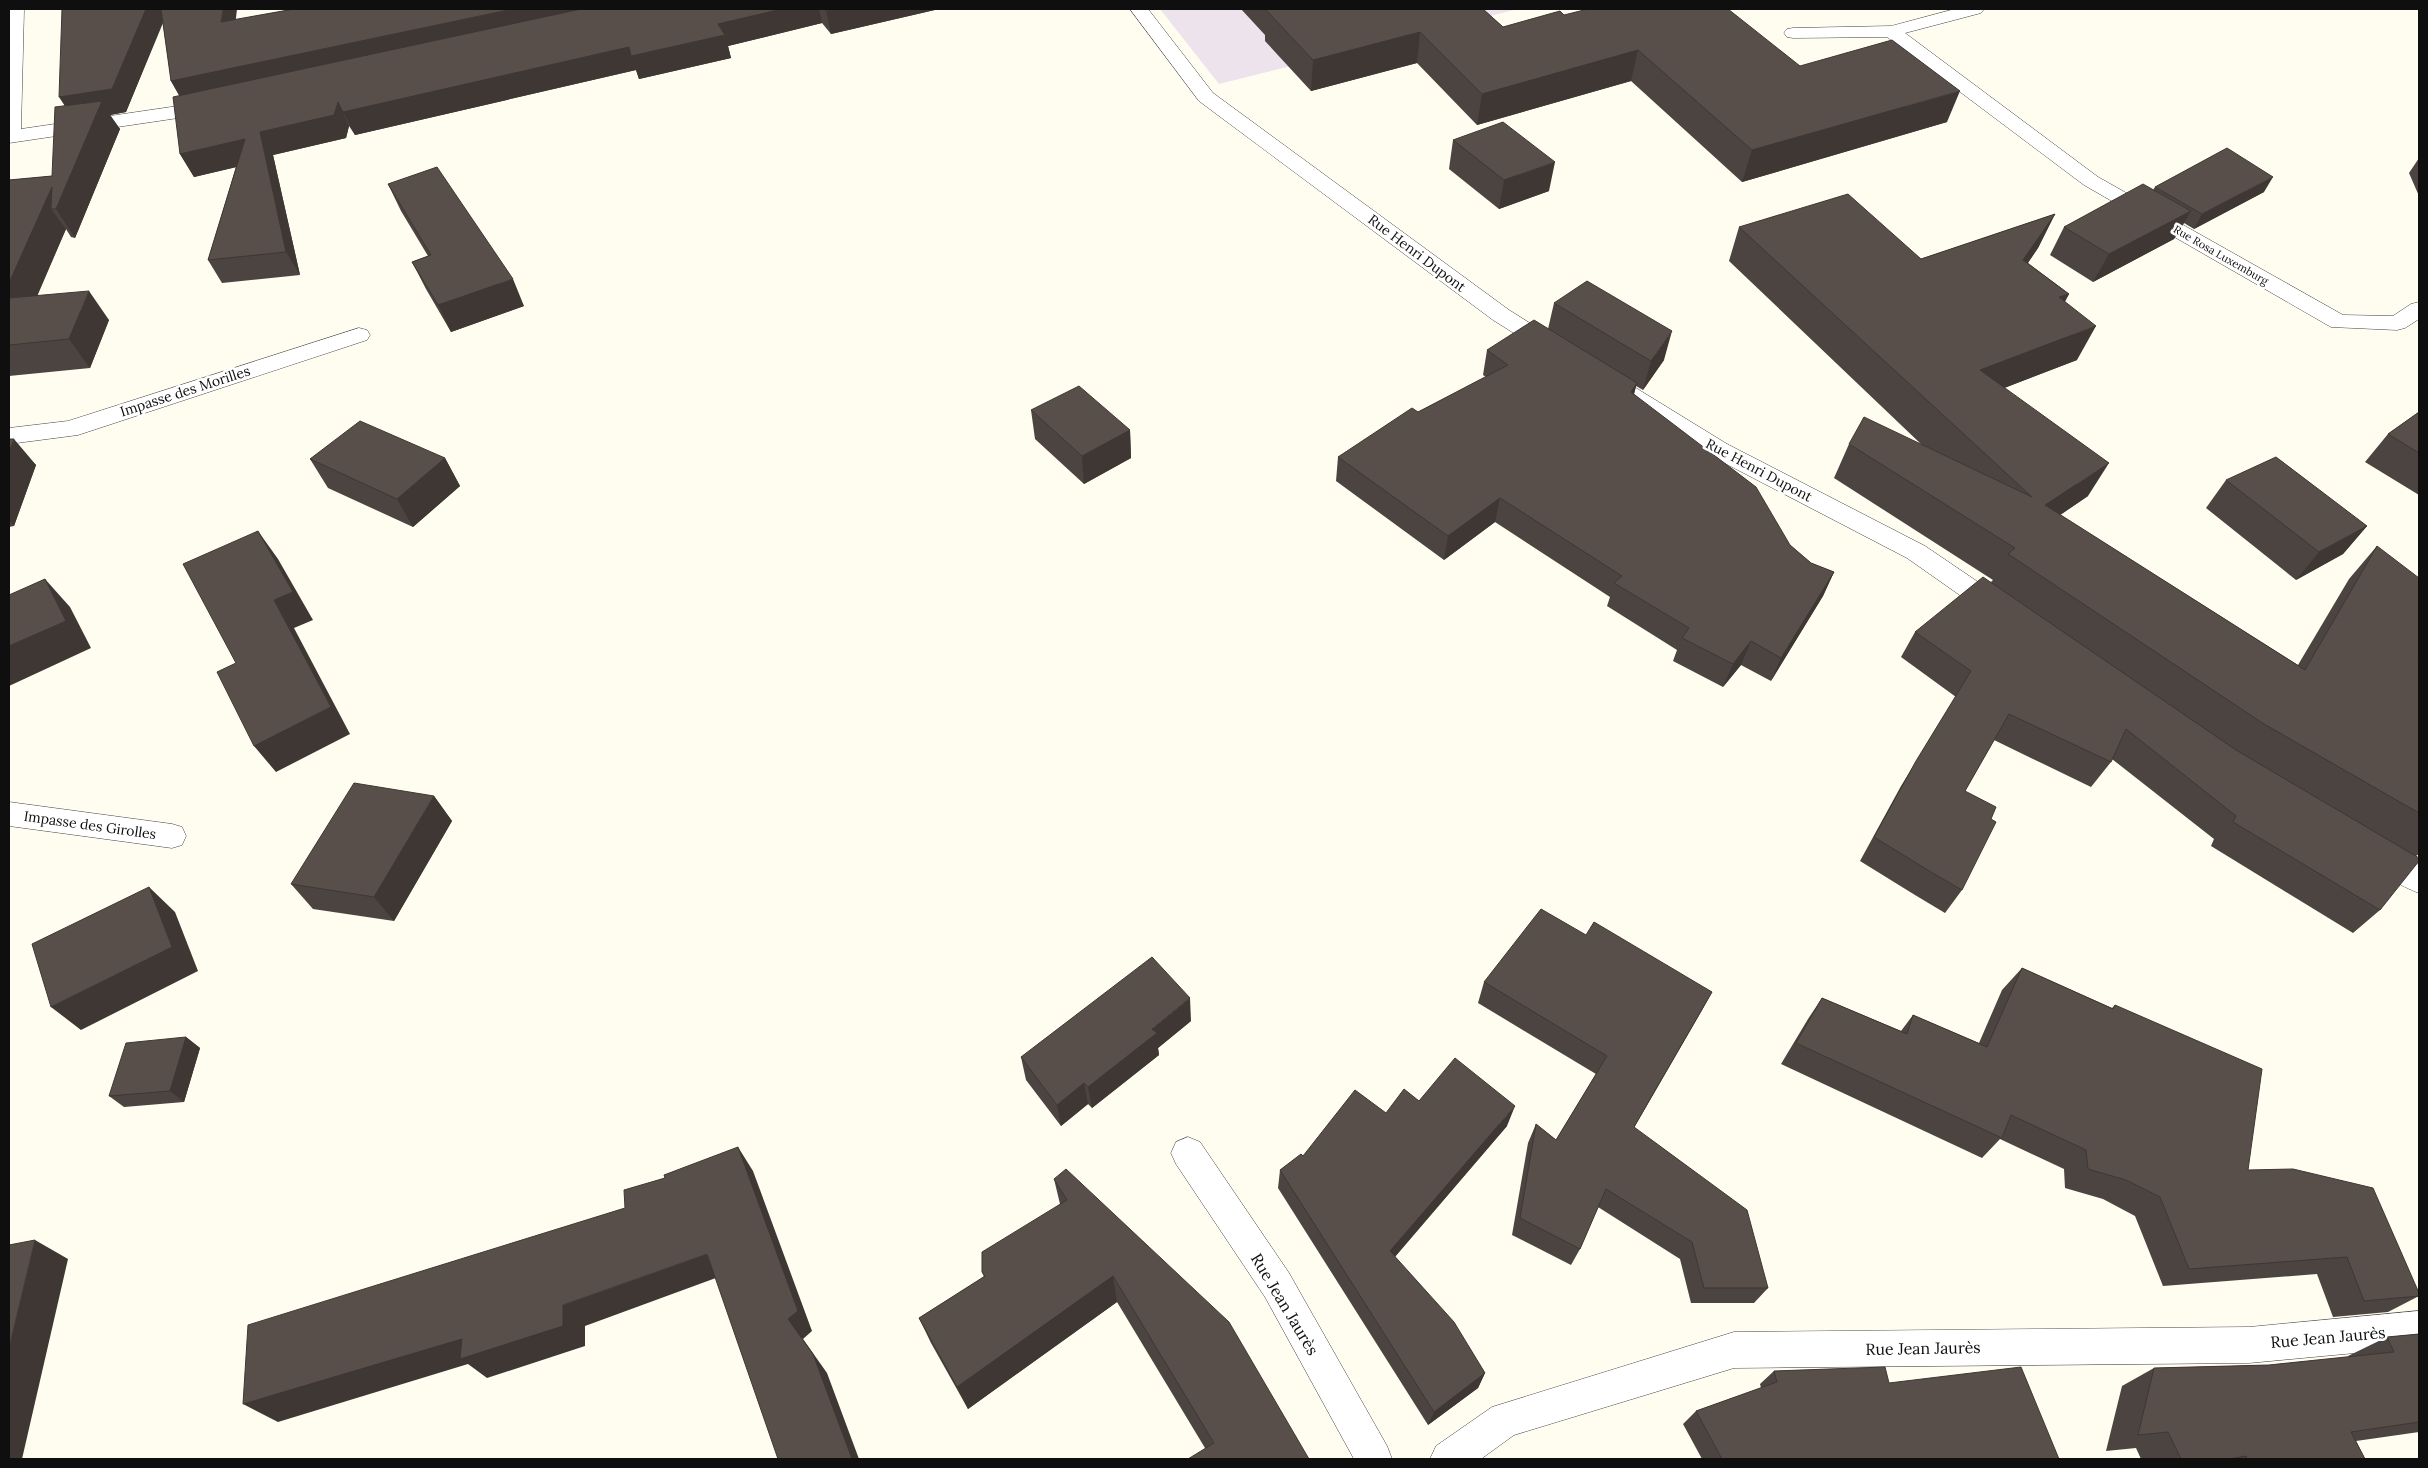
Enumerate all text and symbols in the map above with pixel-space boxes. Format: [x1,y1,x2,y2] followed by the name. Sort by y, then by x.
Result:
[1364,210,1470,296] street label: Rue Henri Dupont
[2171,222,2272,288] street label: Rue Rosa Luxemburg
[118,361,252,421] street label: Impasse des Morilles
[1703,434,1816,506] street label: Rue Henri Dupont
[23,807,157,843] street label: Impasse des Girolles
[1247,1249,1323,1359] street label: Rue Jean Jaurès
[2270,1322,2386,1352] street label: Rue Jean Jaurès
[1865,1337,1981,1359] street label: Rue Jean Jaurès

